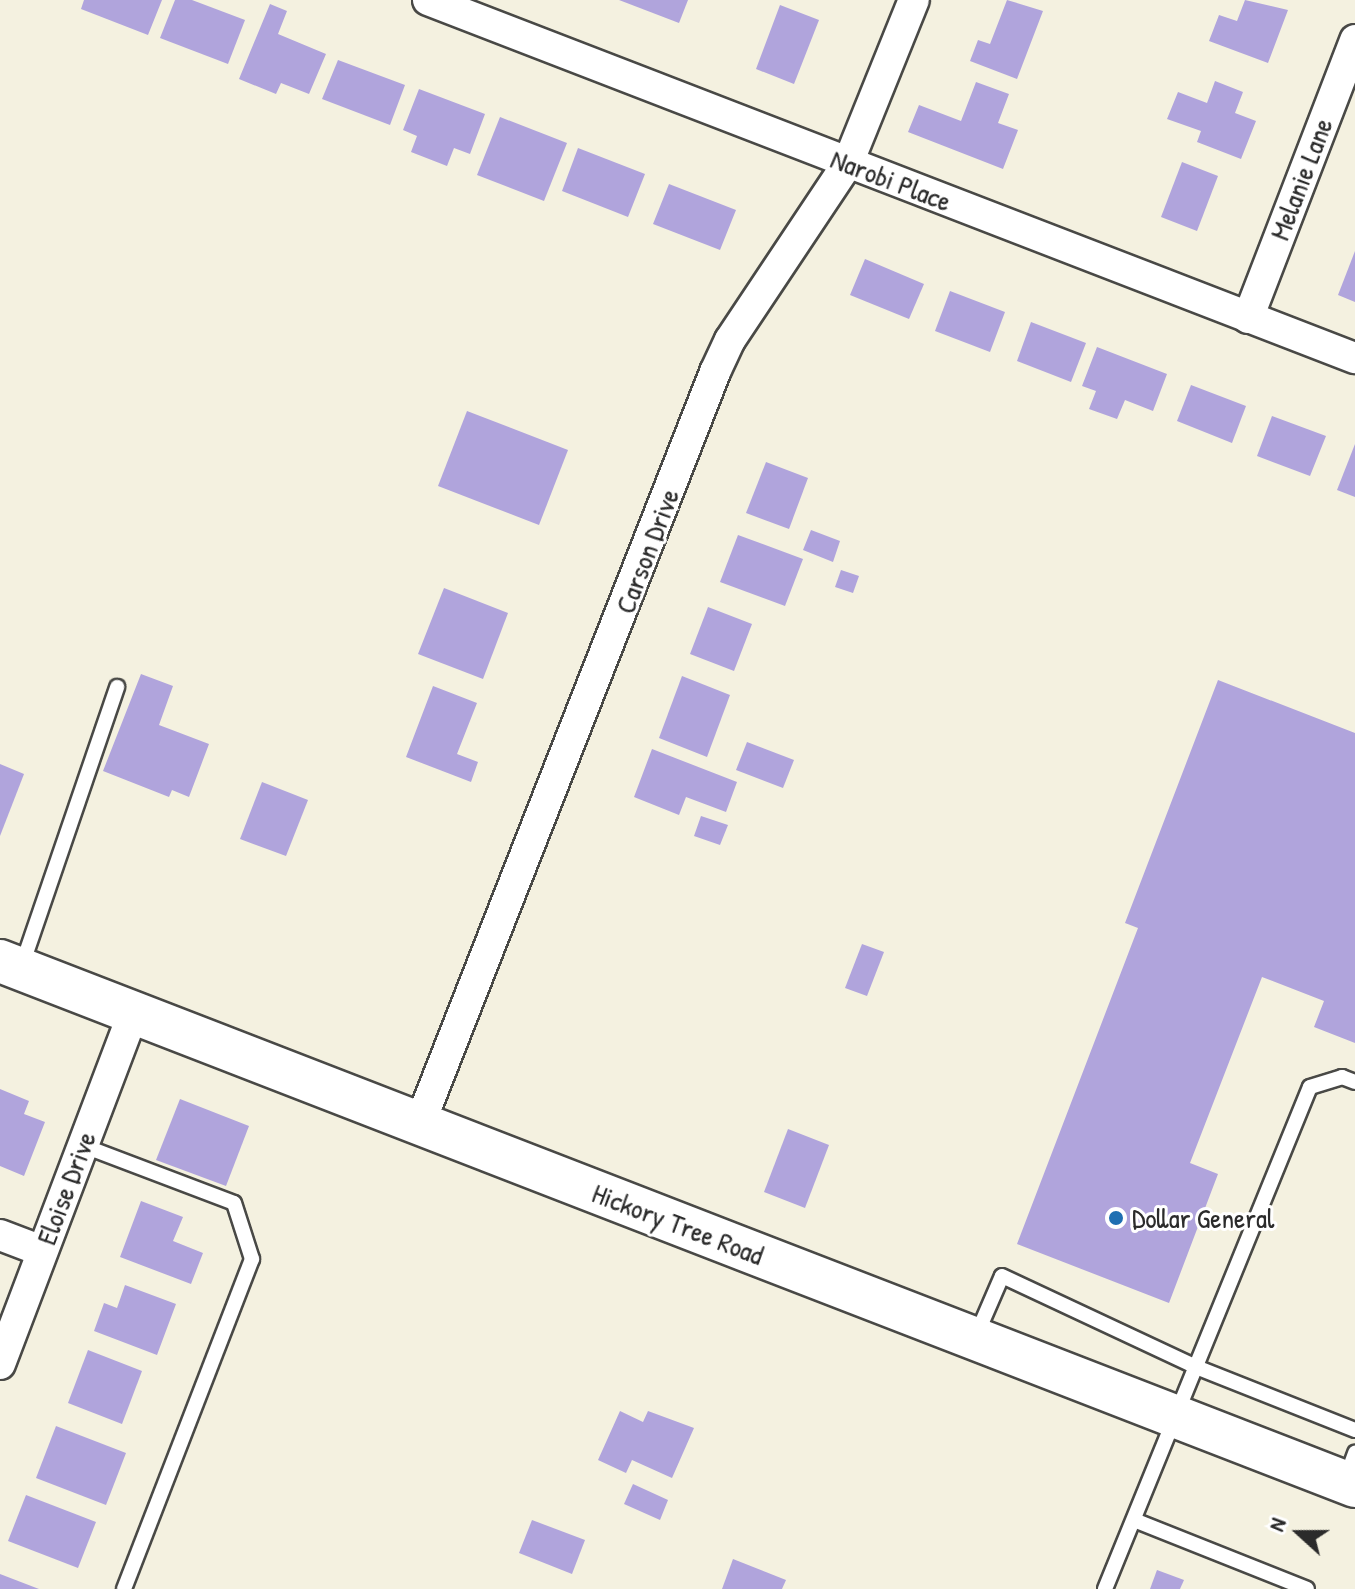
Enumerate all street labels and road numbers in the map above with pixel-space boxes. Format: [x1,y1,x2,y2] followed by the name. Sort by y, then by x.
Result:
[1262,113,1340,245] street label: Melanie Lane
[826,142,956,218] street label: Narobi Place
[608,484,686,618] street label: Carson Drive
[29,1127,103,1249] street label: Eloise Drive
[588,1176,768,1272] street label: Hickory Tree Road

